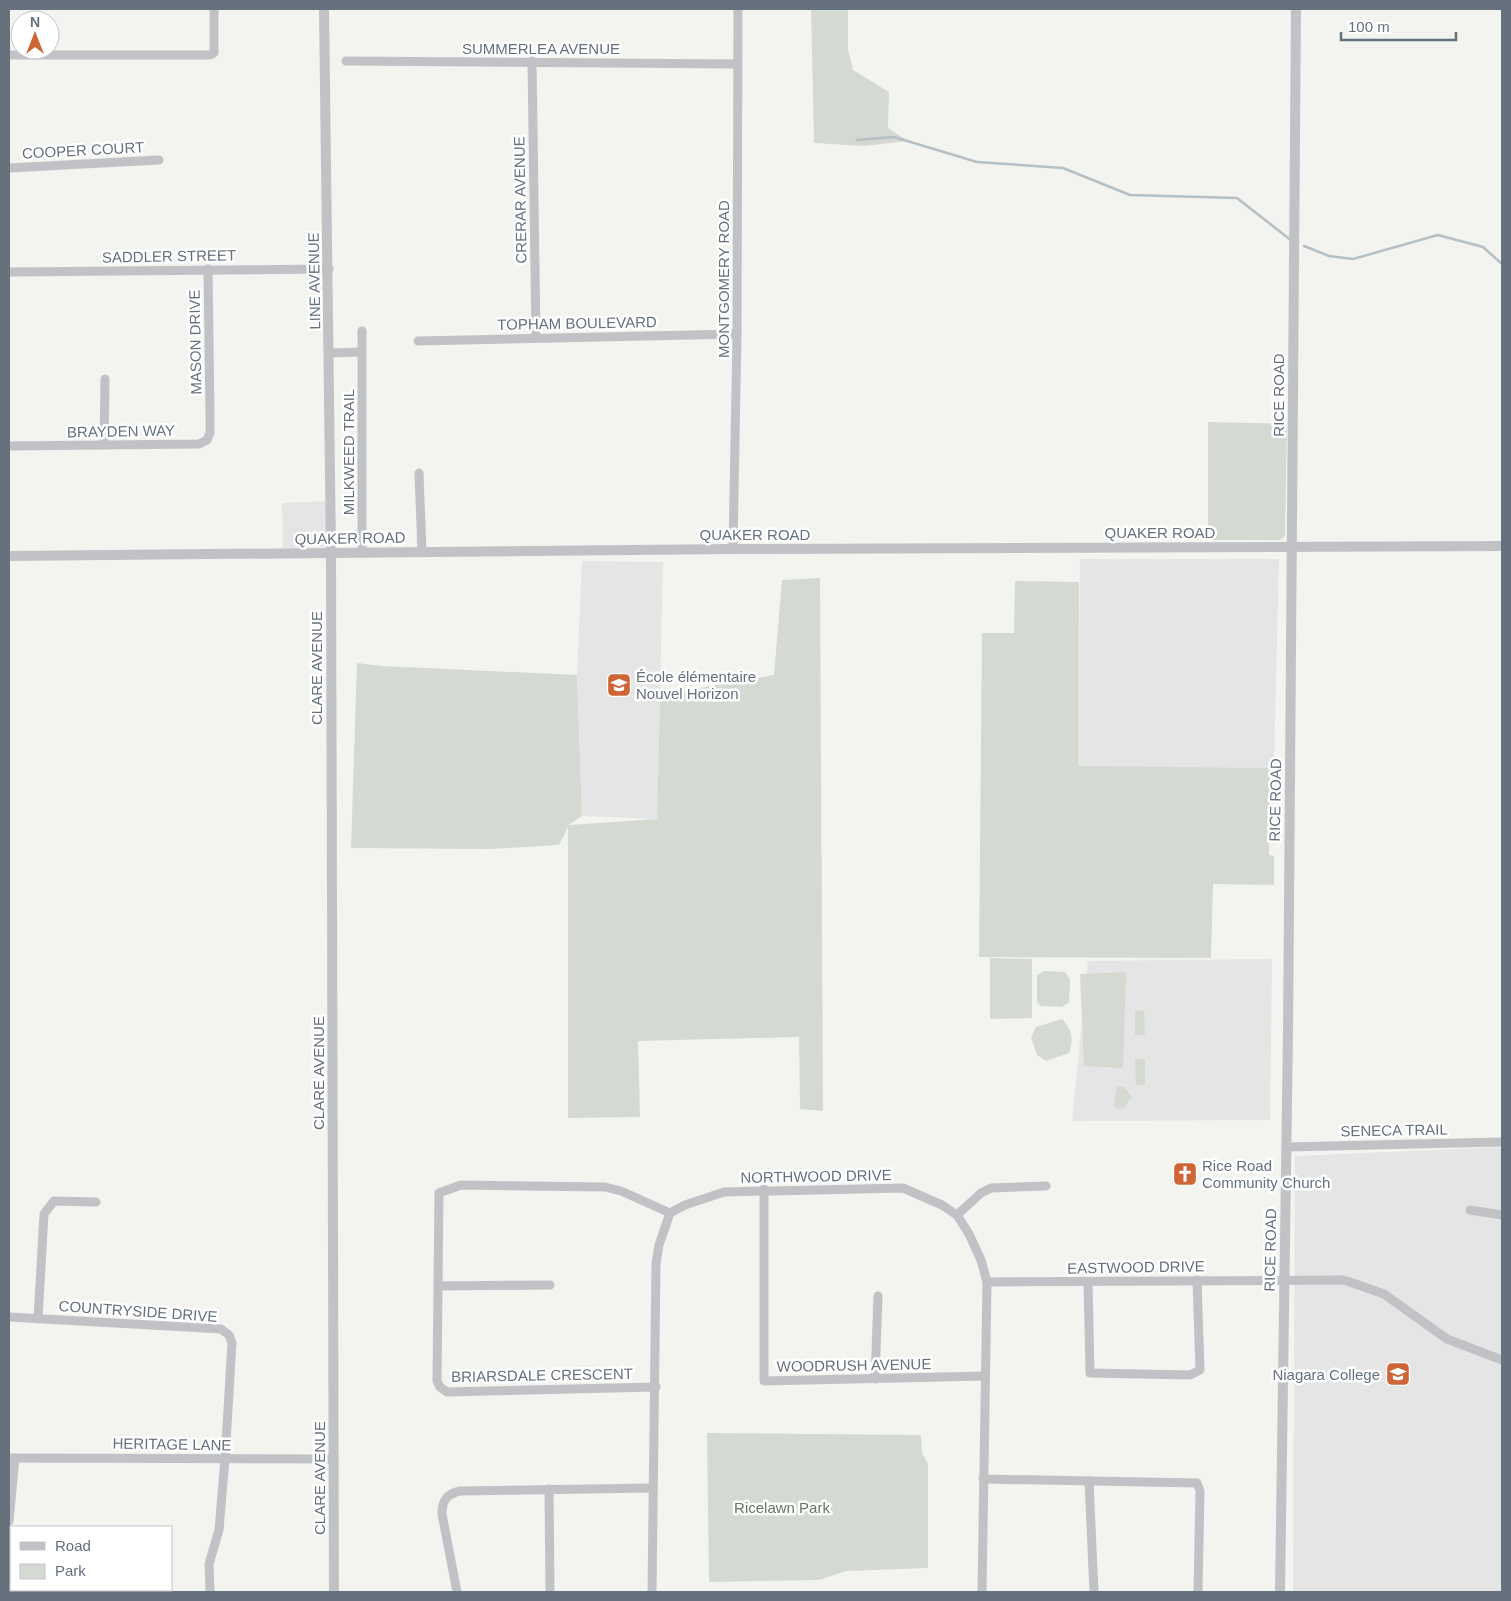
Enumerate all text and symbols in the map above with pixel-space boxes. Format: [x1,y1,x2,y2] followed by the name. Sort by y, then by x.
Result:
[10,10,60,60] north arrow
[1341,10,1456,42] scale bar
[30,14,40,30] text: N
[1348,18,1390,35] text: 100 m
[462,40,620,57] street label: SUMMERLEA AVENUE
[510,136,530,264] street label: CRERAR AVENUE
[22,138,144,162] street label: COOPER COURT
[715,200,732,358] street label: MONTGOMERY ROAD
[305,232,323,330] street label: LINE AVENUE
[102,246,236,266] street label: SADDLER STREET
[186,289,204,395] street label: MASON DRIVE
[497,313,657,333] street label: TOPHAM BOULEVARD
[1270,353,1287,437] street label: RICE ROAD
[340,389,357,515] street label: MILKWEED TRAIL
[67,422,175,440] street label: BRAYDEN WAY
[1105,524,1216,541] street label: QUAKER ROAD
[700,526,811,543] street label: QUAKER ROAD
[294,529,406,547] street label: QUAKER ROAD
[308,611,325,725] street label: CLARE AVENUE
[636,668,756,702] place label: École élémentaire Nouvel Horizon
[606,672,632,698] school or university icon: École élémentaire Nouvel Horizon
[1266,758,1284,842] street label: RICE ROAD
[310,1016,327,1130] street label: CLARE AVENUE
[1340,1121,1448,1139] street label: SENECA TRAIL
[1202,1157,1330,1191] place label: Rice Road Community Church
[1172,1161,1198,1187] church icon: Rice Road Community Church
[740,1166,892,1186] street label: NORTHWOOD DRIVE
[1261,1208,1279,1292] street label: RICE ROAD
[1067,1257,1205,1277] street label: EASTWOOD DRIVE
[58,1297,218,1325] street label: COUNTRYSIDE DRIVE
[776,1355,932,1375] street label: WOODRUSH AVENUE
[1385,1361,1411,1387] school or university icon: Niagara College
[451,1365,633,1385] street label: BRIARSDALE CRESCENT
[1272,1366,1380,1383] place label: Niagara College
[311,1421,328,1535] street label: CLARE AVENUE
[112,1434,232,1454] street label: HERITAGE LANE
[734,1499,830,1516] park label: Ricelawn Park
[10,1526,172,1591] legend
[55,1537,91,1554] text: Road
[55,1562,86,1579] text: Park

